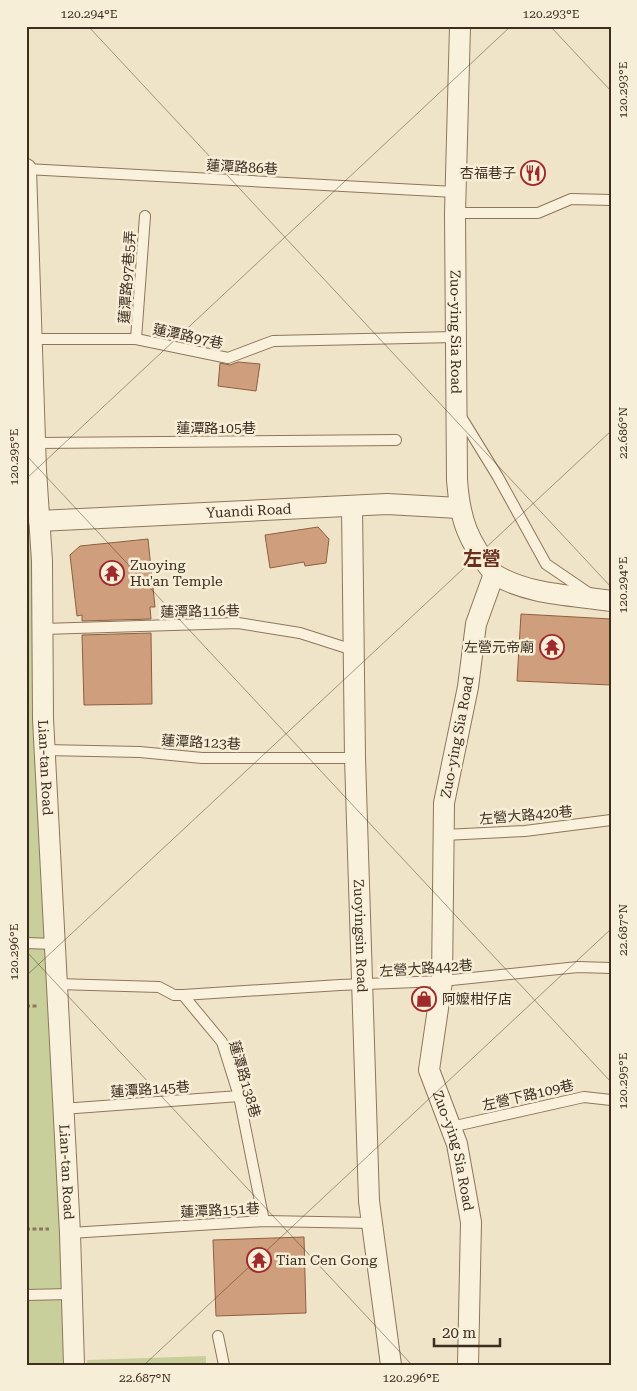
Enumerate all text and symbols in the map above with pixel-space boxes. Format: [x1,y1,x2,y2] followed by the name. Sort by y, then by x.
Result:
[61,7,117,21] text: 120.294°E
[523,7,579,21] text: 120.293°E
[616,62,630,118] text: 120.293°E
[206,157,278,177] street label: 蓮潭路86巷
[520,160,546,186] restaurant icon: 杏福巷子
[460,165,516,181] place label: 杏福巷子
[116,230,138,324] street label: 蓮潭路97巷5弄
[447,270,464,394] street label: Zuo-ying Sia Road
[151,321,225,351] street label: 蓮潭路97巷
[616,407,630,459] text: 22.686°N
[176,420,256,436] street label: 蓮潭路105巷
[7,429,21,485] text: 120.295°E
[206,501,292,521] street label: Yuandi Road
[463,547,501,570] district label: 左營
[130,557,223,589] place label: Zuoying Hu'an Temple
[616,557,630,613] text: 120.294°E
[99,560,125,586] temple icon: Zuoying Hu'an Temple
[160,602,240,620] street label: 蓮潭路116巷
[539,634,565,660] temple icon: 左營元帝廟
[464,639,534,655] place label: 左營元帝廟
[437,675,477,799] street label: Zuo-ying Sia Road
[35,719,56,816] street label: Lian-tan Road
[161,732,241,752] street label: 蓮潭路123巷
[479,803,573,827] street label: 左營大路420巷
[351,879,370,993] street label: Zuoyingsin Road
[616,904,630,956] text: 22.687°N
[7,924,21,980] text: 120.296°E
[379,957,473,979] street label: 左營大路442巷
[411,986,437,1012] shop icon: 阿嬤柑仔店
[442,991,512,1007] place label: 阿嬤柑仔店
[226,1039,264,1119] street label: 蓮潭路138巷
[616,1053,630,1109] text: 120.295°E
[481,1077,575,1113] street label: 左營下路109巷
[110,1078,190,1100] street label: 蓮潭路145巷
[430,1089,477,1212] street label: Zuo-ying Sia Road
[56,1124,77,1220] street label: Lian-tan Road
[180,1200,260,1220] street label: 蓮潭路151巷
[246,1247,272,1273] temple icon: Tian Cen Gong
[276,1252,377,1268] place label: Tian Cen Gong
[434,1316,501,1348] scale bar
[442,1324,477,1342] text: 20 m
[119,1371,171,1385] text: 22.687°N
[383,1371,439,1385] text: 120.296°E

